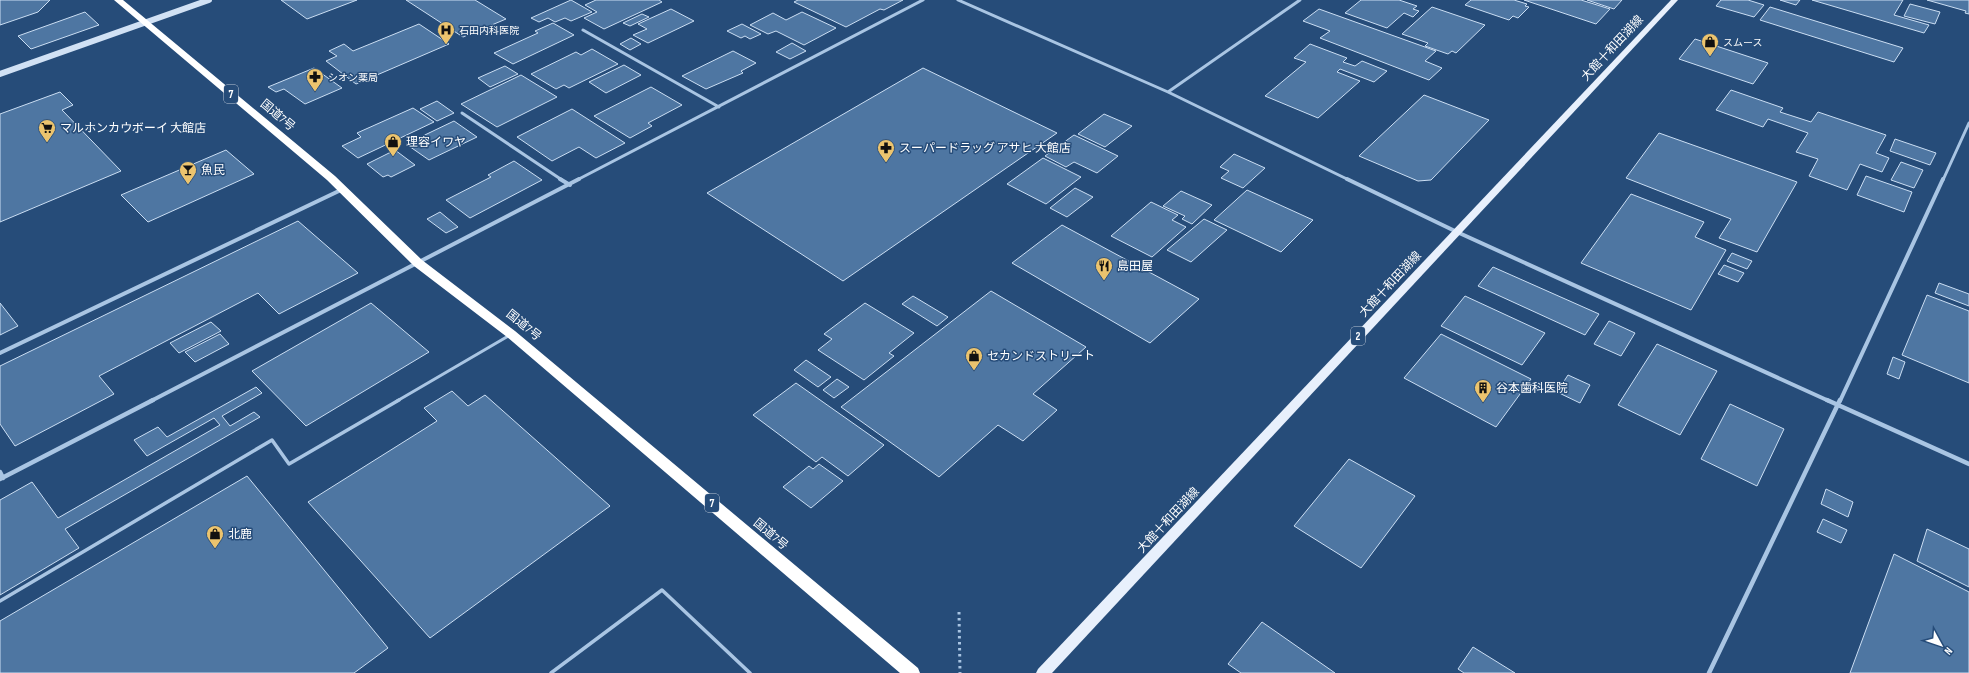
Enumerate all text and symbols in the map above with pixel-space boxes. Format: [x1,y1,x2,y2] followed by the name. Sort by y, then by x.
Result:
[1578,13,1647,84] street label: 大館十和田湖線
[436,20,456,45] hospital icon: 石田内科医院
[459,25,519,37] place label: 石田内科医院
[1700,32,1720,57] shop icon: スムース
[1723,37,1763,49] place label: スムース
[305,67,325,92] pharmacy icon: シオン薬局
[328,72,378,84] place label: シオン薬局
[224,85,238,103] road number: 7
[257,97,298,134] street label: 国道7号
[37,118,57,143] supermarket icon: マルホンカウボーイ 大館店
[60,121,206,136] place label: マルホンカウボーイ 大館店
[383,132,403,157] shop icon: 理容イワヤ
[406,135,466,150] place label: 理容イワヤ
[876,138,896,163] pharmacy icon: スーパードラッグ アサヒ 大館店
[899,141,1071,156] place label: スーパードラッグ アサヒ 大館店
[178,160,198,185] bar icon: 魚民
[201,163,225,178] place label: 魚民
[1356,249,1425,320] street label: 大館十和田湖線
[1094,256,1114,281] restaurant icon: 島田屋
[1117,259,1153,274] place label: 島田屋
[503,307,544,344] street label: 国道7号
[1351,327,1365,345] road number: 2
[964,346,984,371] shop icon: セカンドストリート
[987,349,1095,364] place label: セカンドストリート
[1473,378,1493,403] building icon: 谷本歯科医院
[1496,381,1568,396] place label: 谷本歯科医院
[1134,485,1203,556] street label: 大館十和田湖線
[705,494,719,512] road number: 7
[750,516,791,553] street label: 国道7号
[205,524,225,549] shop icon: 北鹿
[228,527,252,542] place label: 北鹿
[1921,625,1961,665] north arrow
[1941,645,1955,658] text: N

